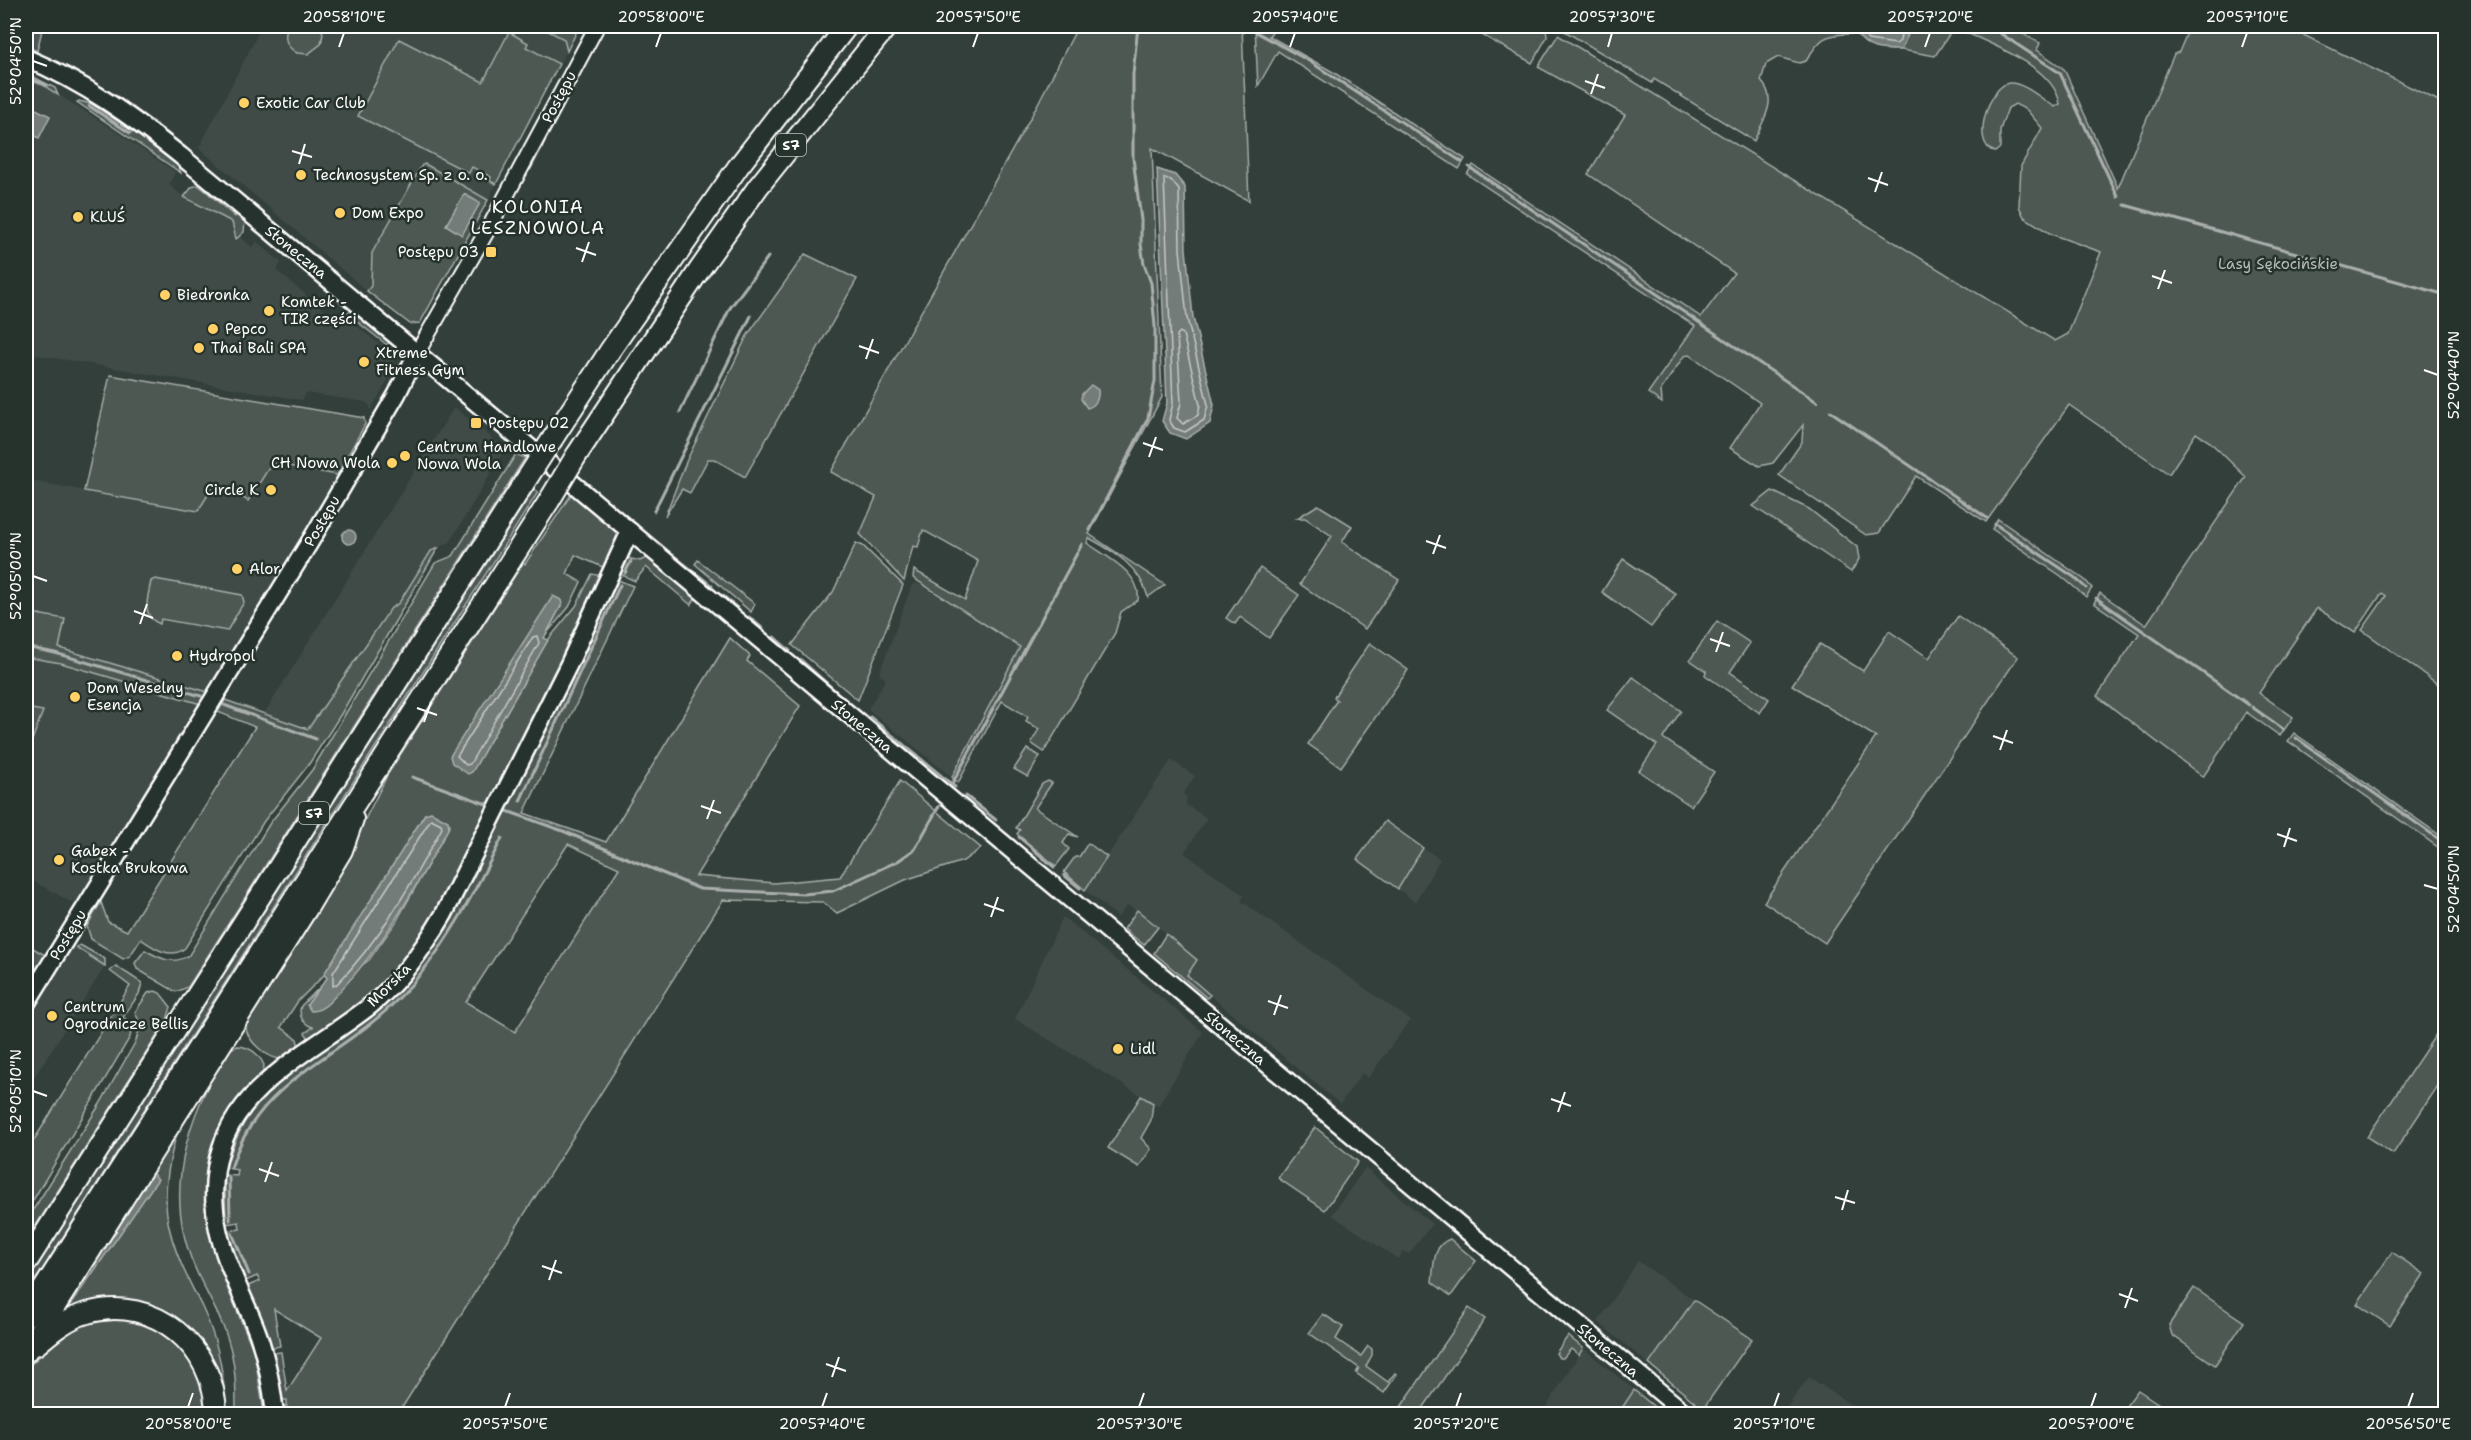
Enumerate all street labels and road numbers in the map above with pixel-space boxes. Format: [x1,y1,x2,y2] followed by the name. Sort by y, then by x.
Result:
[537,68,581,126] street label: Postępu
[776,134,806,156] road number: S7
[261,221,332,284] street label: Słoneczna
[299,492,345,550] street label: Postępu
[827,694,897,758] street label: Słoneczna
[299,802,329,824] road number: S7
[45,906,91,964] street label: Postępu
[363,958,416,1011] street label: Morska
[1200,1006,1270,1070] street label: Słoneczna
[1573,1318,1643,1382] street label: Słoneczna

